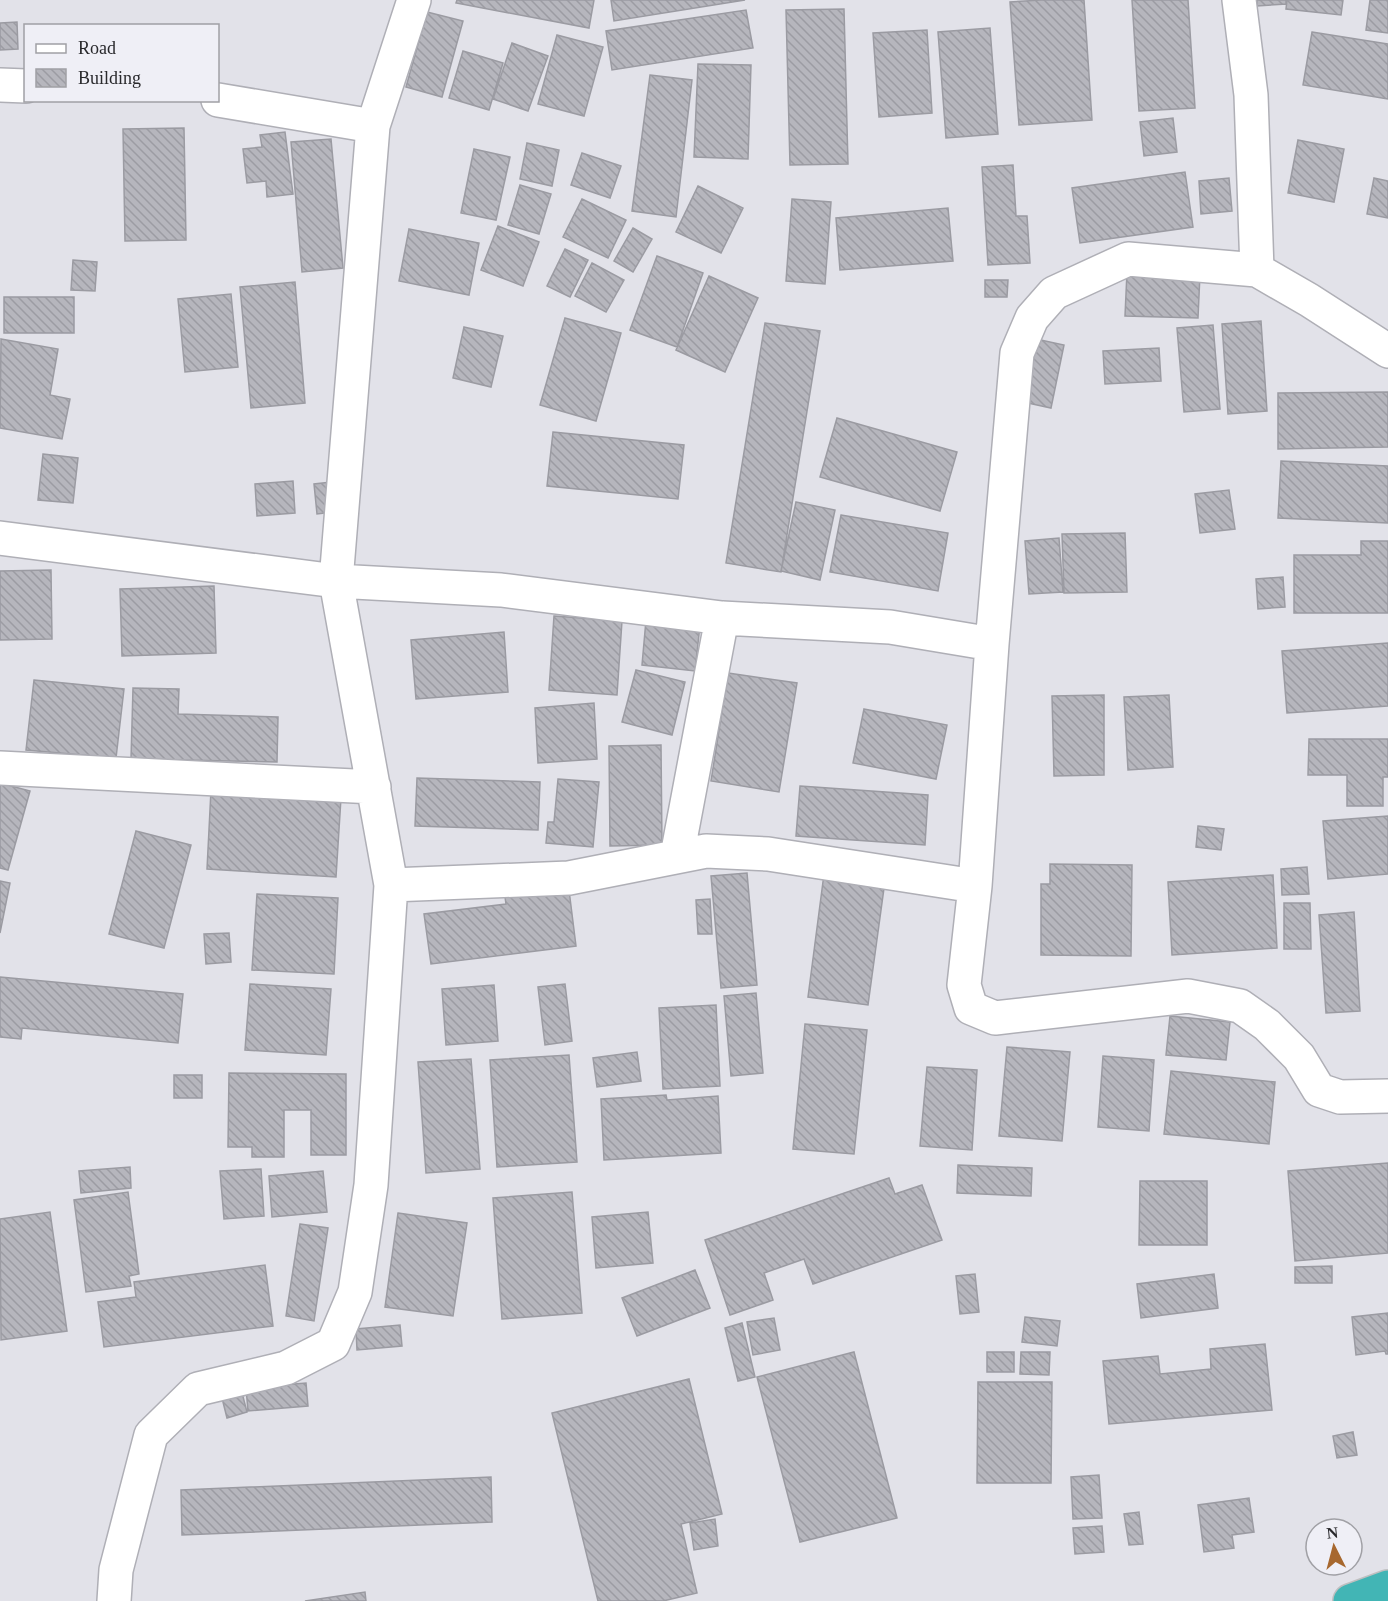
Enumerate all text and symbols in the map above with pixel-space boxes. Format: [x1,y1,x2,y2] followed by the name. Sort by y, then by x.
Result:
[24,24,219,102] legend
[78,38,116,58] text: Road
[78,68,141,88] text: Building
[1304,1517,1364,1577] north arrow
[1326,1523,1340,1542] text: N

